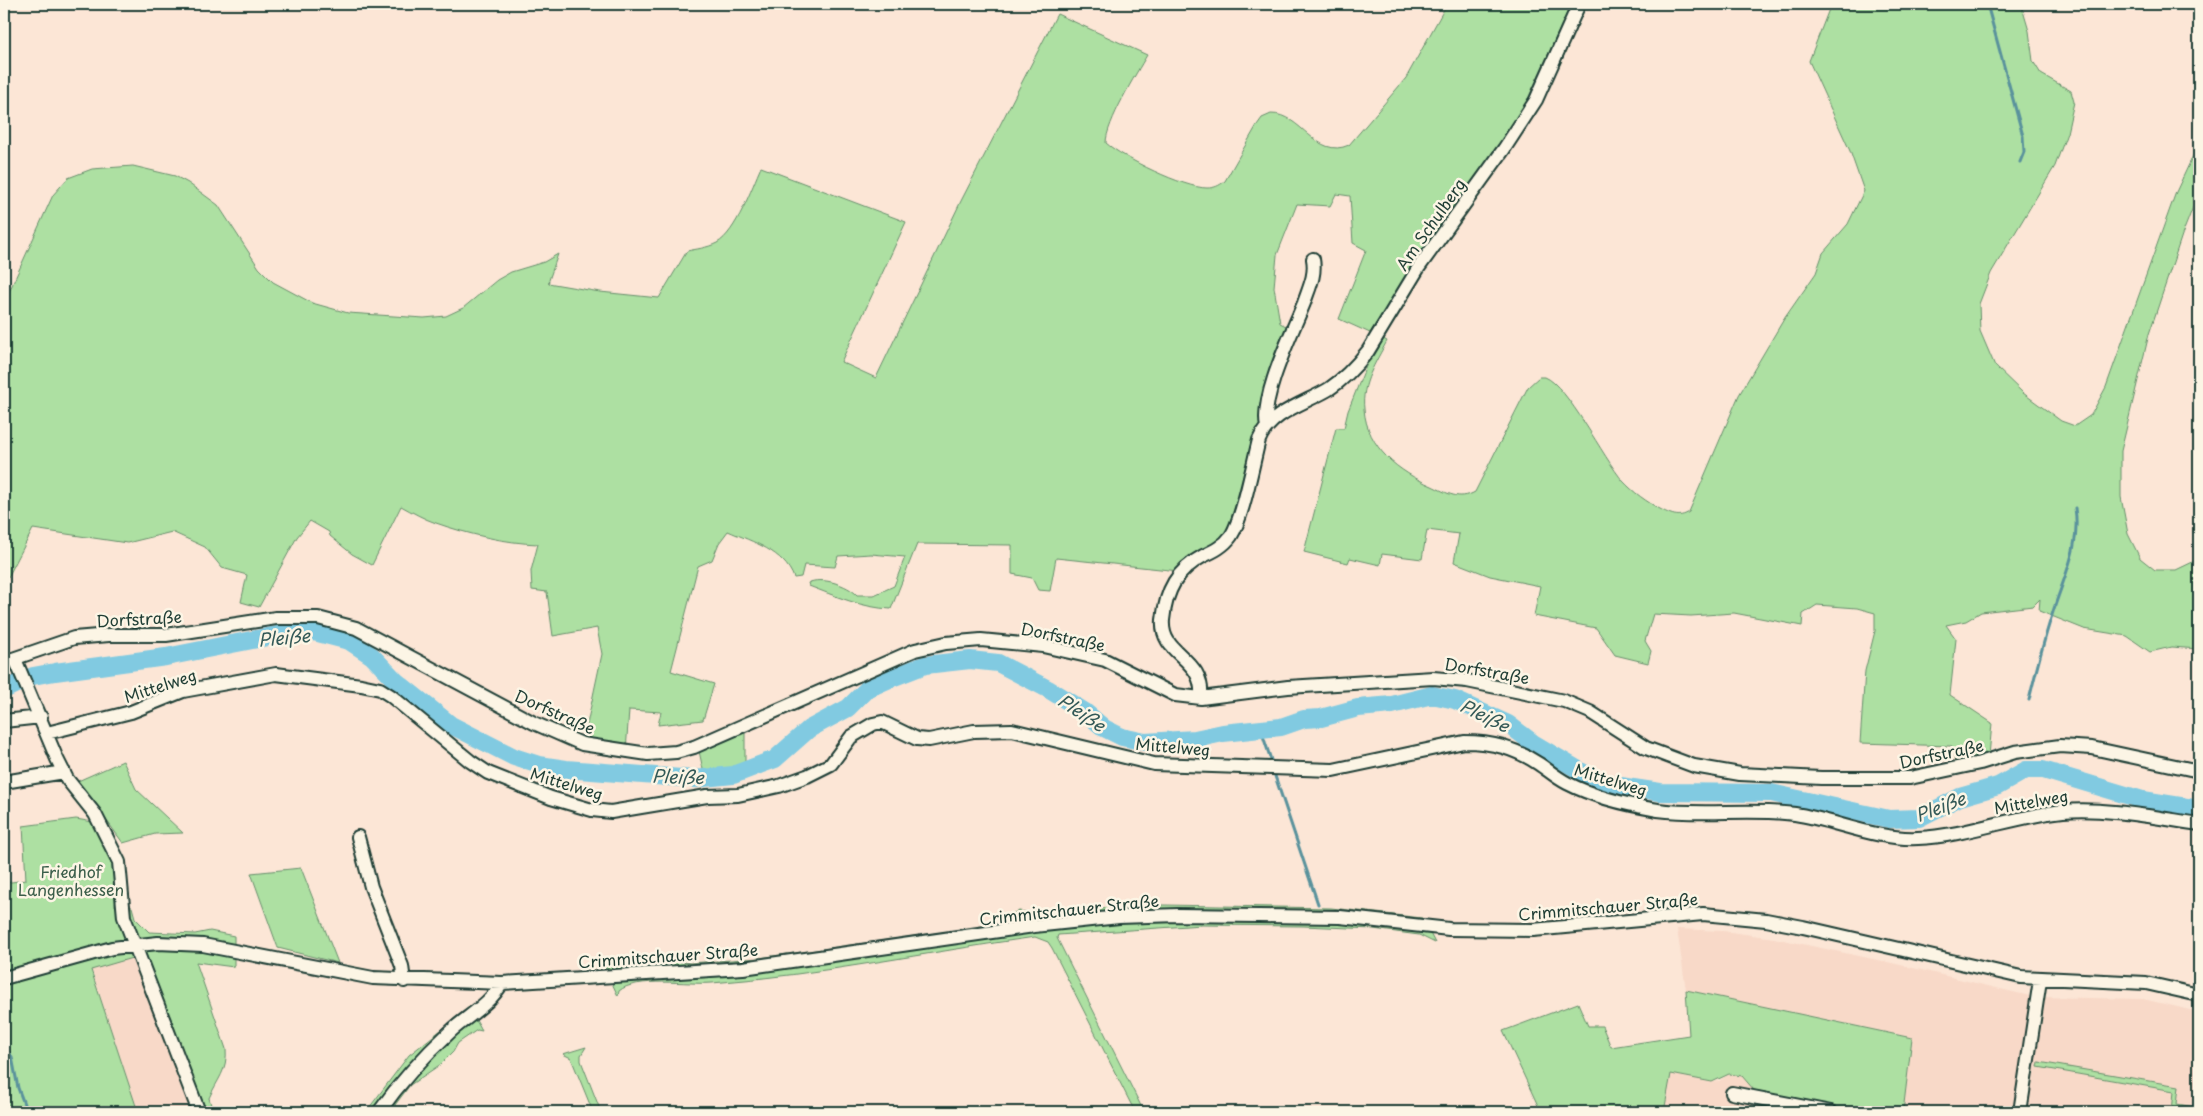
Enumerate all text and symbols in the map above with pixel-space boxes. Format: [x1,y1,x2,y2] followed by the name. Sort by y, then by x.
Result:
[1389,173,1471,275] street label: Am Schulberg
[95,604,183,632] street label: Dorfstraße
[1018,615,1108,657] street label: Dorfstraße
[257,621,312,653] water label: Pleiße
[1443,651,1531,689] street label: Dorfstraße
[121,662,199,708] street label: Mittelweg
[511,683,599,739] street label: Dorfstraße
[1053,686,1112,738] water label: Pleiße
[1456,691,1516,739] water label: Pleiße
[1135,731,1211,761] street label: Mittelweg
[1896,732,1986,774] street label: Dorfstraße
[1572,757,1650,801] street label: Mittelweg
[528,761,606,805] street label: Mittelweg
[652,762,706,790] water label: Pleiße
[1992,783,2070,819] street label: Mittelweg
[1911,784,1970,828] water label: Pleiße
[18,859,124,901] park label: Friedhof Langenhessen
[1517,886,1699,926] street label: Crimmitschauer Straße
[978,888,1160,930] street label: Crimmitschauer Straße
[577,937,759,973] street label: Crimmitschauer Straße

